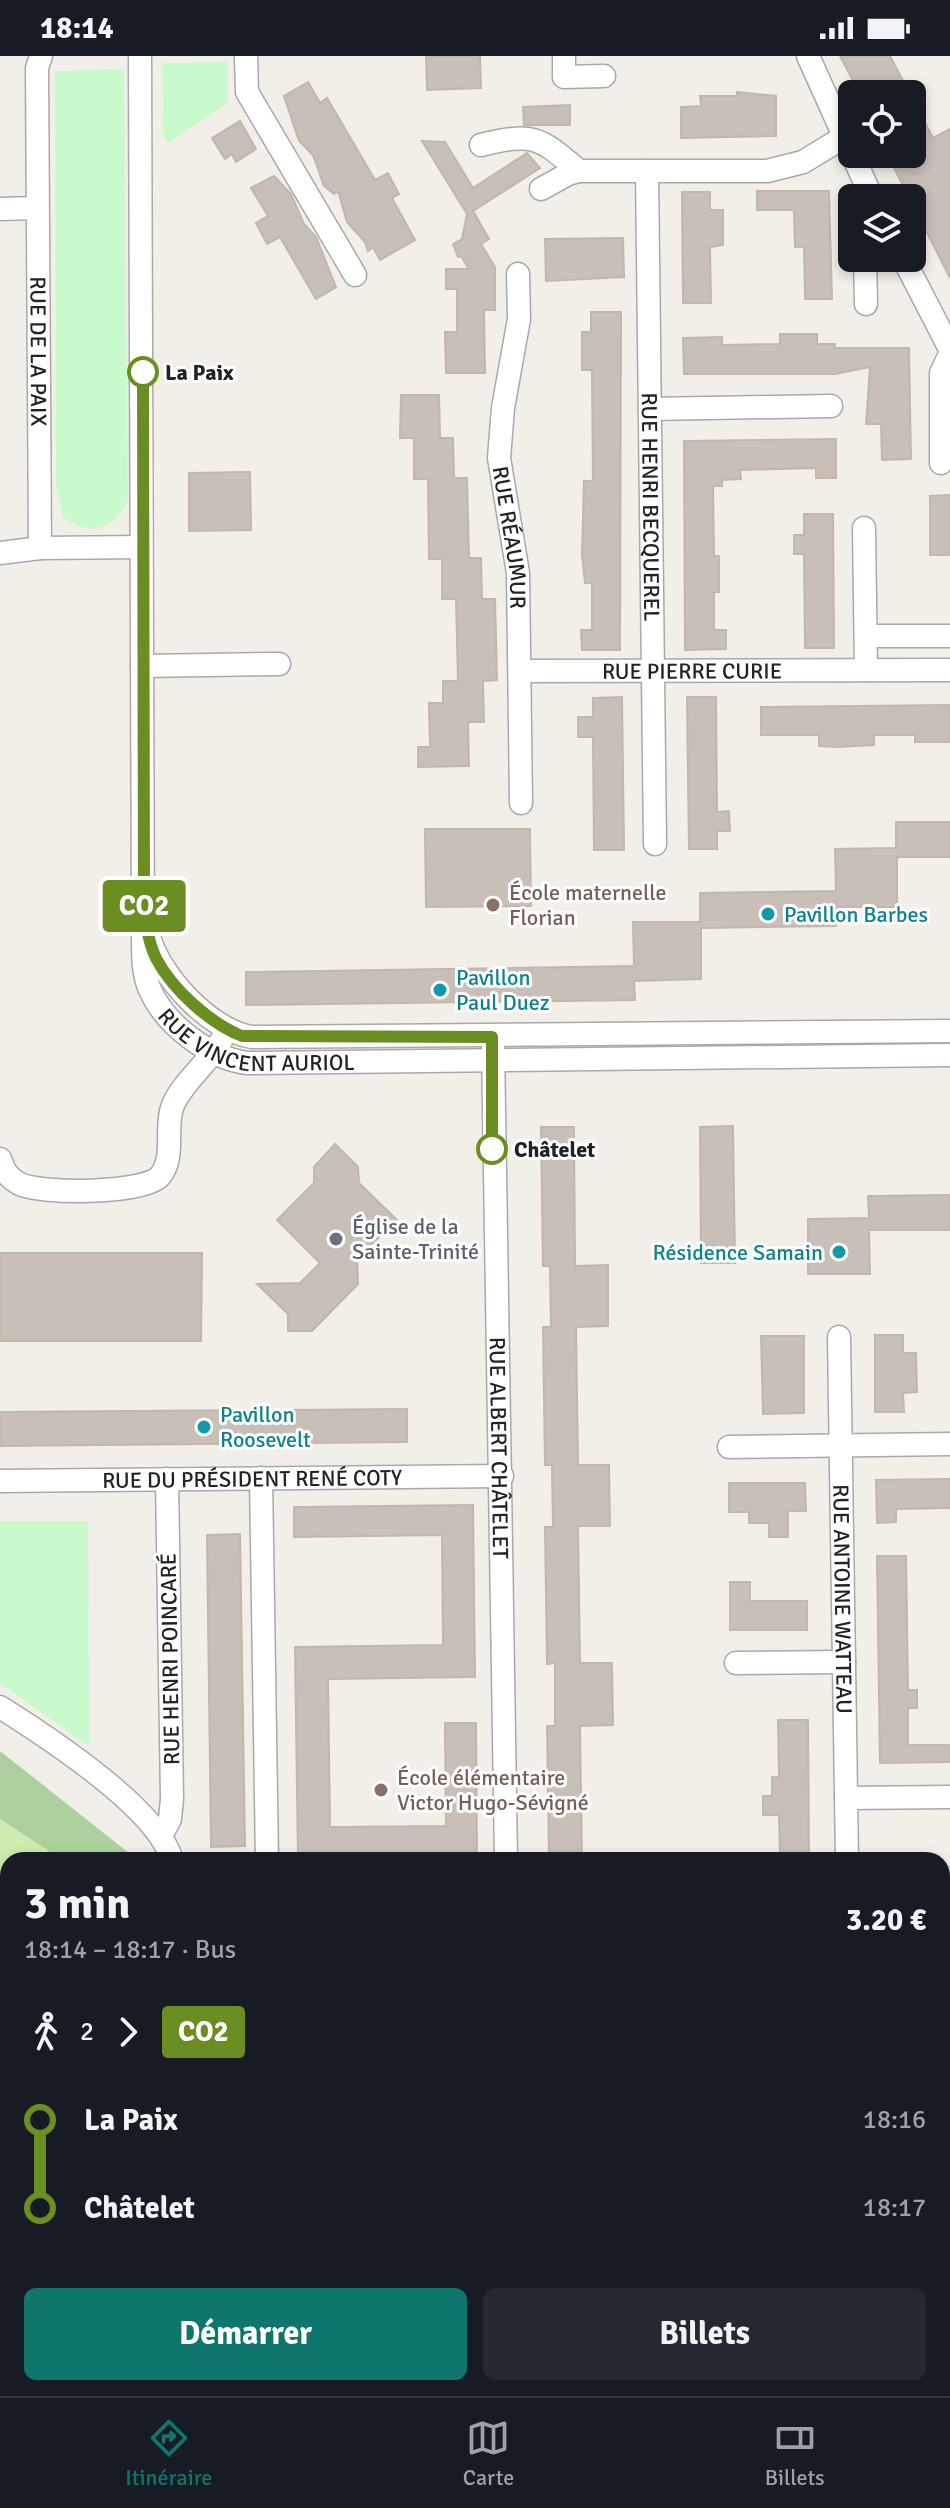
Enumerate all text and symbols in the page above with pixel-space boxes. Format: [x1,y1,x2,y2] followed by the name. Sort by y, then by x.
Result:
[40,10,114,47] text: 18:14
[838,80,926,272] map controls
[838,80,926,168] button: locate
[838,184,926,272] button: layers
[25,276,53,427] street label: RUE DE LA PAIX
[128,357,158,387] marker: La Paix
[165,359,234,386] place label: La Paix
[636,392,666,622] street label: RUE HENRI BECQUEREL
[487,464,533,609] street label: RUE RÉAUMUR
[602,657,782,684] street label: RUE PIERRE CURIE
[509,879,667,931] place label: École maternelle Florian
[98,880,190,932] line badge: CO2
[119,889,169,923] text: CO2
[484,896,502,914] marker: École maternelle Florian
[784,901,928,928] place label: Pavillon Barbes
[759,905,777,923] marker: Pavillon Barbes
[456,964,550,1016] place label: Pavillon Paul Duez
[431,981,449,999] marker: Pavillon Paul Duez
[153,1003,355,1077] street label: RUE VINCENT AURIOL
[477,1134,507,1164] marker: Châtelet
[514,1136,595,1163] place label: Châtelet
[352,1213,479,1265] place label: Église de la Sainte-Trinité
[327,1230,345,1248] marker: Église de la Sainte-Trinité
[653,1239,823,1266] place label: Résidence Samain
[830,1243,848,1261] marker: Résidence Samain
[484,1337,515,1559] street label: RUE ALBERT CHÂTELET
[220,1401,311,1453] place label: Pavillon Roosevelt
[195,1418,213,1436] marker: Pavillon Roosevelt
[102,1463,402,1493] street label: RUE DU PRÉSIDENT RENÉ COTY
[828,1484,858,1714] street label: RUE ANTOINE WATTEAU
[155,1553,185,1765] street label: RUE HENRI POINCARÉ
[397,1764,589,1816] place label: École élémentaire Victor Hugo-Sévigné
[372,1781,390,1799] marker: École élémentaire Victor Hugo-Sévigné
[24,1877,130,1931] text: 3 min
[846,1902,926,1939] text: 3.20 €
[24,1934,236,1966] text: 18:14 – 18:17 · Bus
[24,2010,68,2054] icon: walk
[106,2010,150,2054] icon: forward
[178,2015,229,2049] text: CO2
[80,2016,94,2048] text: 2
[84,2102,178,2139] text: La Paix
[863,2104,926,2136] text: 18:16
[84,2190,195,2227] text: Châtelet
[863,2192,926,2224] text: 18:17
[24,2288,467,2380] button: Démarrer
[483,2288,926,2380] button: Billets
[125,2416,212,2491] tab: Itinéraire
[463,2416,514,2491] tab: Carte
[765,2416,825,2491] tab: Billets

